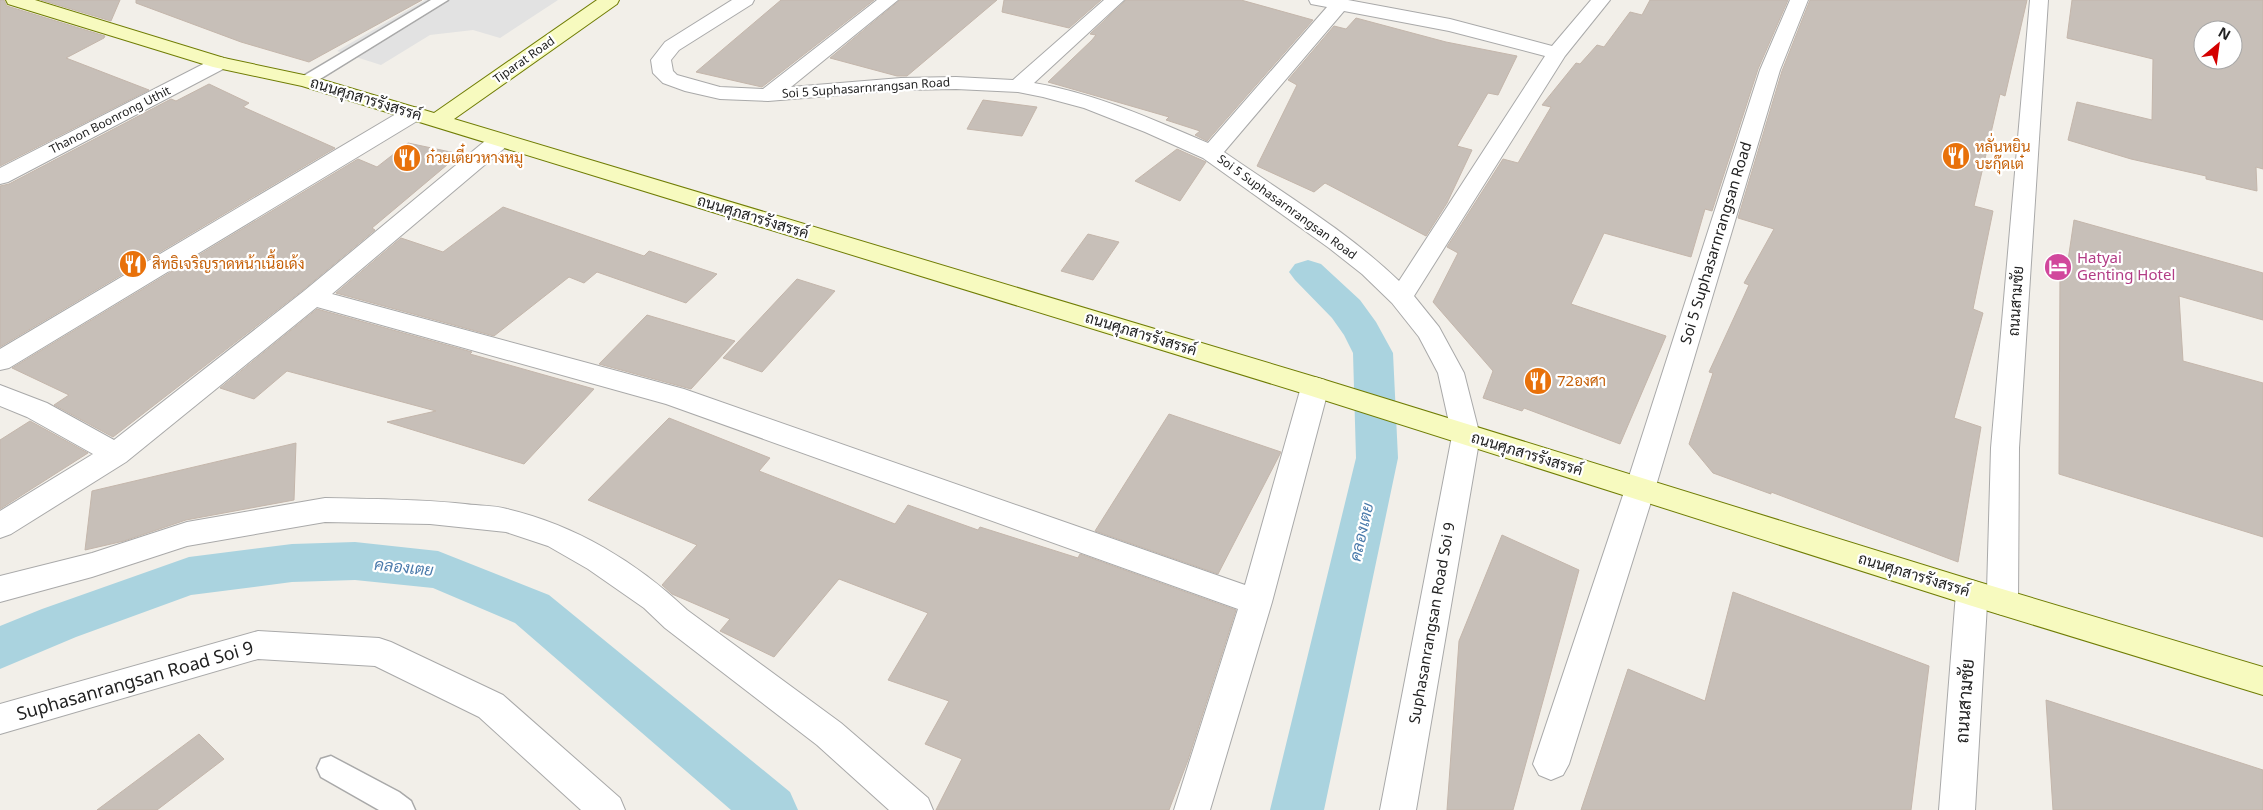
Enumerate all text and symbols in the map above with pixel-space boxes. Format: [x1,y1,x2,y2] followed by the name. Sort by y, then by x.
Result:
[2193,20,2243,70] north arrow
[2215,22,2234,44] text: N
[490,32,558,87] street label: Tiparat Road
[307,72,425,126] street label: ถนนศุภสารรังสรรค์
[781,73,951,102] street label: Soi 5 Suphasarnrangsan Road
[46,81,174,157] street label: Thanon Boonrong Uthit
[1975,132,2030,175] place label: หลั่นหยิน บะกุ๊ดเต๋
[1675,139,1755,346] street label: Soi 5 Suphasarnrangsan Road
[1941,141,1971,171] restaurant icon: หลั่นหยิน บะกุ๊ดเต๋
[392,143,422,173] restaurant icon: ก๋วยเตี๋ยวหางหมู
[426,143,523,168] place label: ก๋วยเตี๋ยวหางหมู
[1214,150,1360,263] street label: Soi 5 Suphasarnrangsan Road
[694,190,812,244] street label: ถนนศุภสารรังสรรค์
[2077,247,2175,284] place label: Hatyai Genting Hotel
[118,249,148,279] restaurant icon: สิทธิเจริญราดหน้าเนื้อเด้ง
[152,249,305,273] place label: สิทธิเจริญราดหน้าเนื้อเด้ง
[2043,252,2073,282] hotel icon: Hatyai Genting Hotel
[2003,265,2027,337] street label: ถนนสามชัย
[1082,307,1200,361] street label: ถนนศุภสารรังสรรค์
[1523,366,1553,396] restaurant icon: 72องศา
[1557,370,1606,390] place label: 72องศา
[1468,427,1586,481] street label: ถนนศุภสารรังสรรค์
[1344,501,1378,563] water label: คลองเตย
[1403,520,1459,725] street label: Suphasanrangsan Road Soi 9
[1855,548,1973,602] street label: ถนนศุภสารรังสรรค์
[373,553,435,581] water label: คลองเตย
[13,635,256,725] street label: Suphasanrangsan Road Soi 9
[1949,658,1979,744] street label: ถนนสามชัย

